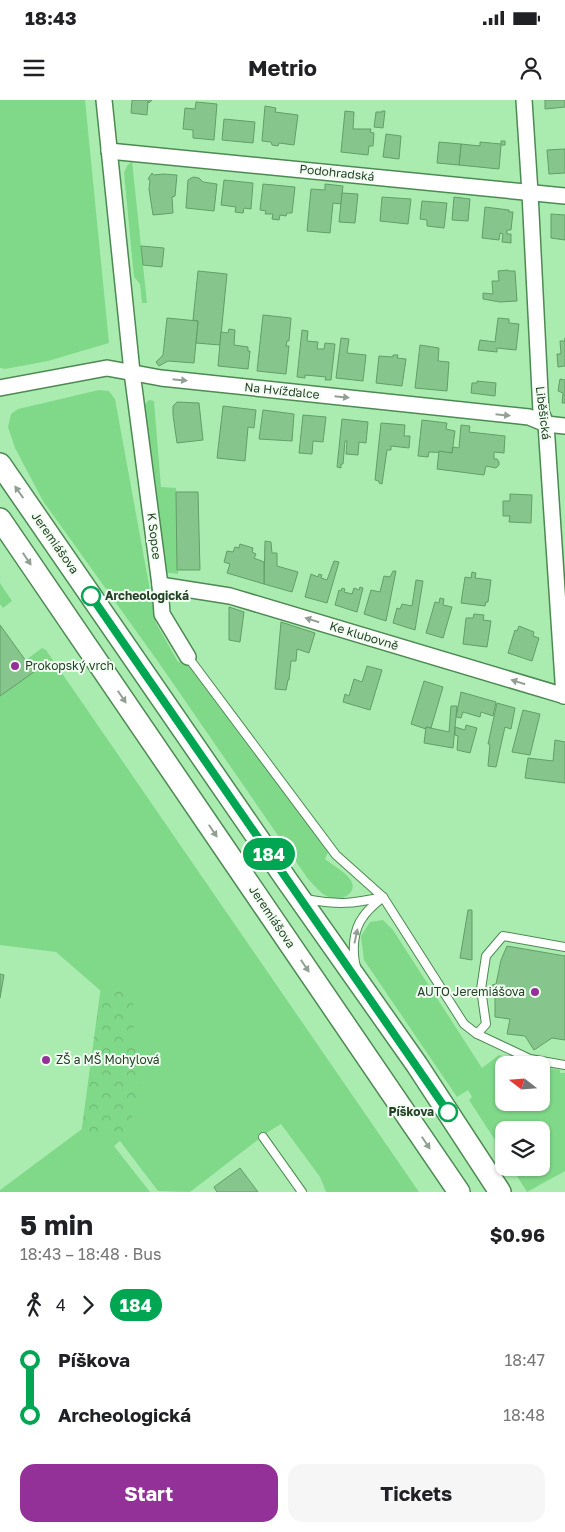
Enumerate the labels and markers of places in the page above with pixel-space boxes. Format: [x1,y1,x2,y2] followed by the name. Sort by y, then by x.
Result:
[81,586,101,606] marker: Archeologická
[105,588,189,603] place label: Archeologická
[25,658,114,673] place label: Prokopský vrch
[9,660,21,672] marker: Prokopský vrch
[417,984,525,999] place label: AUTO Jeremiášova
[529,986,541,998] marker: AUTO Jeremiášova
[56,1052,160,1067] place label: ZŠ a MŠ Mohylová
[40,1054,52,1066] marker: ZŠ a MŠ Mohylová
[438,1102,458,1122] marker: Píškova
[389,1104,434,1119] place label: Píškova

